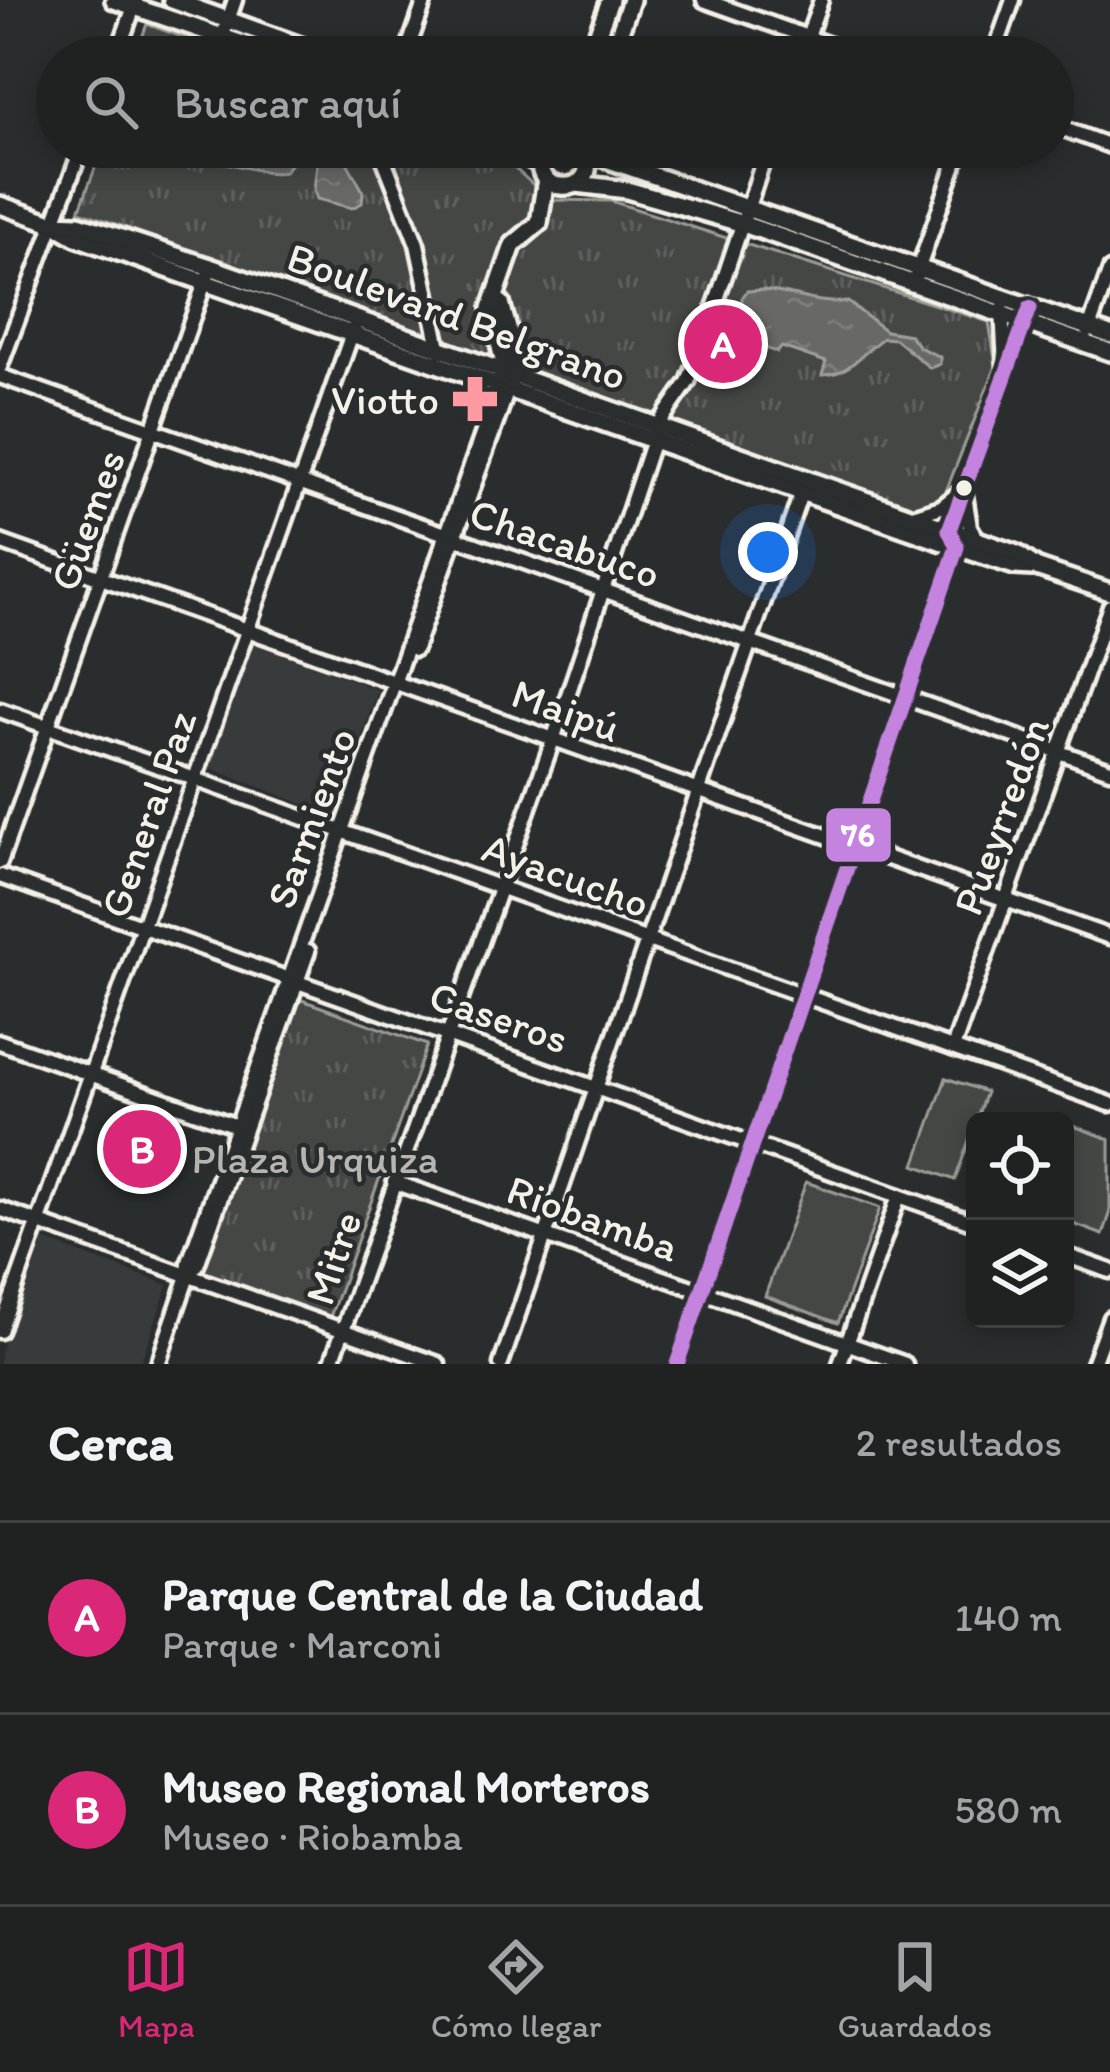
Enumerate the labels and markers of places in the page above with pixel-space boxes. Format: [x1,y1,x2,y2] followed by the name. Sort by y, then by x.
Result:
[684,299,762,389] pin: A
[331,374,439,425] place label: Viotto
[450,374,500,424] pharmacy icon: Viotto
[953,477,975,499] unlabelled marker
[103,1104,181,1194] pin: B

